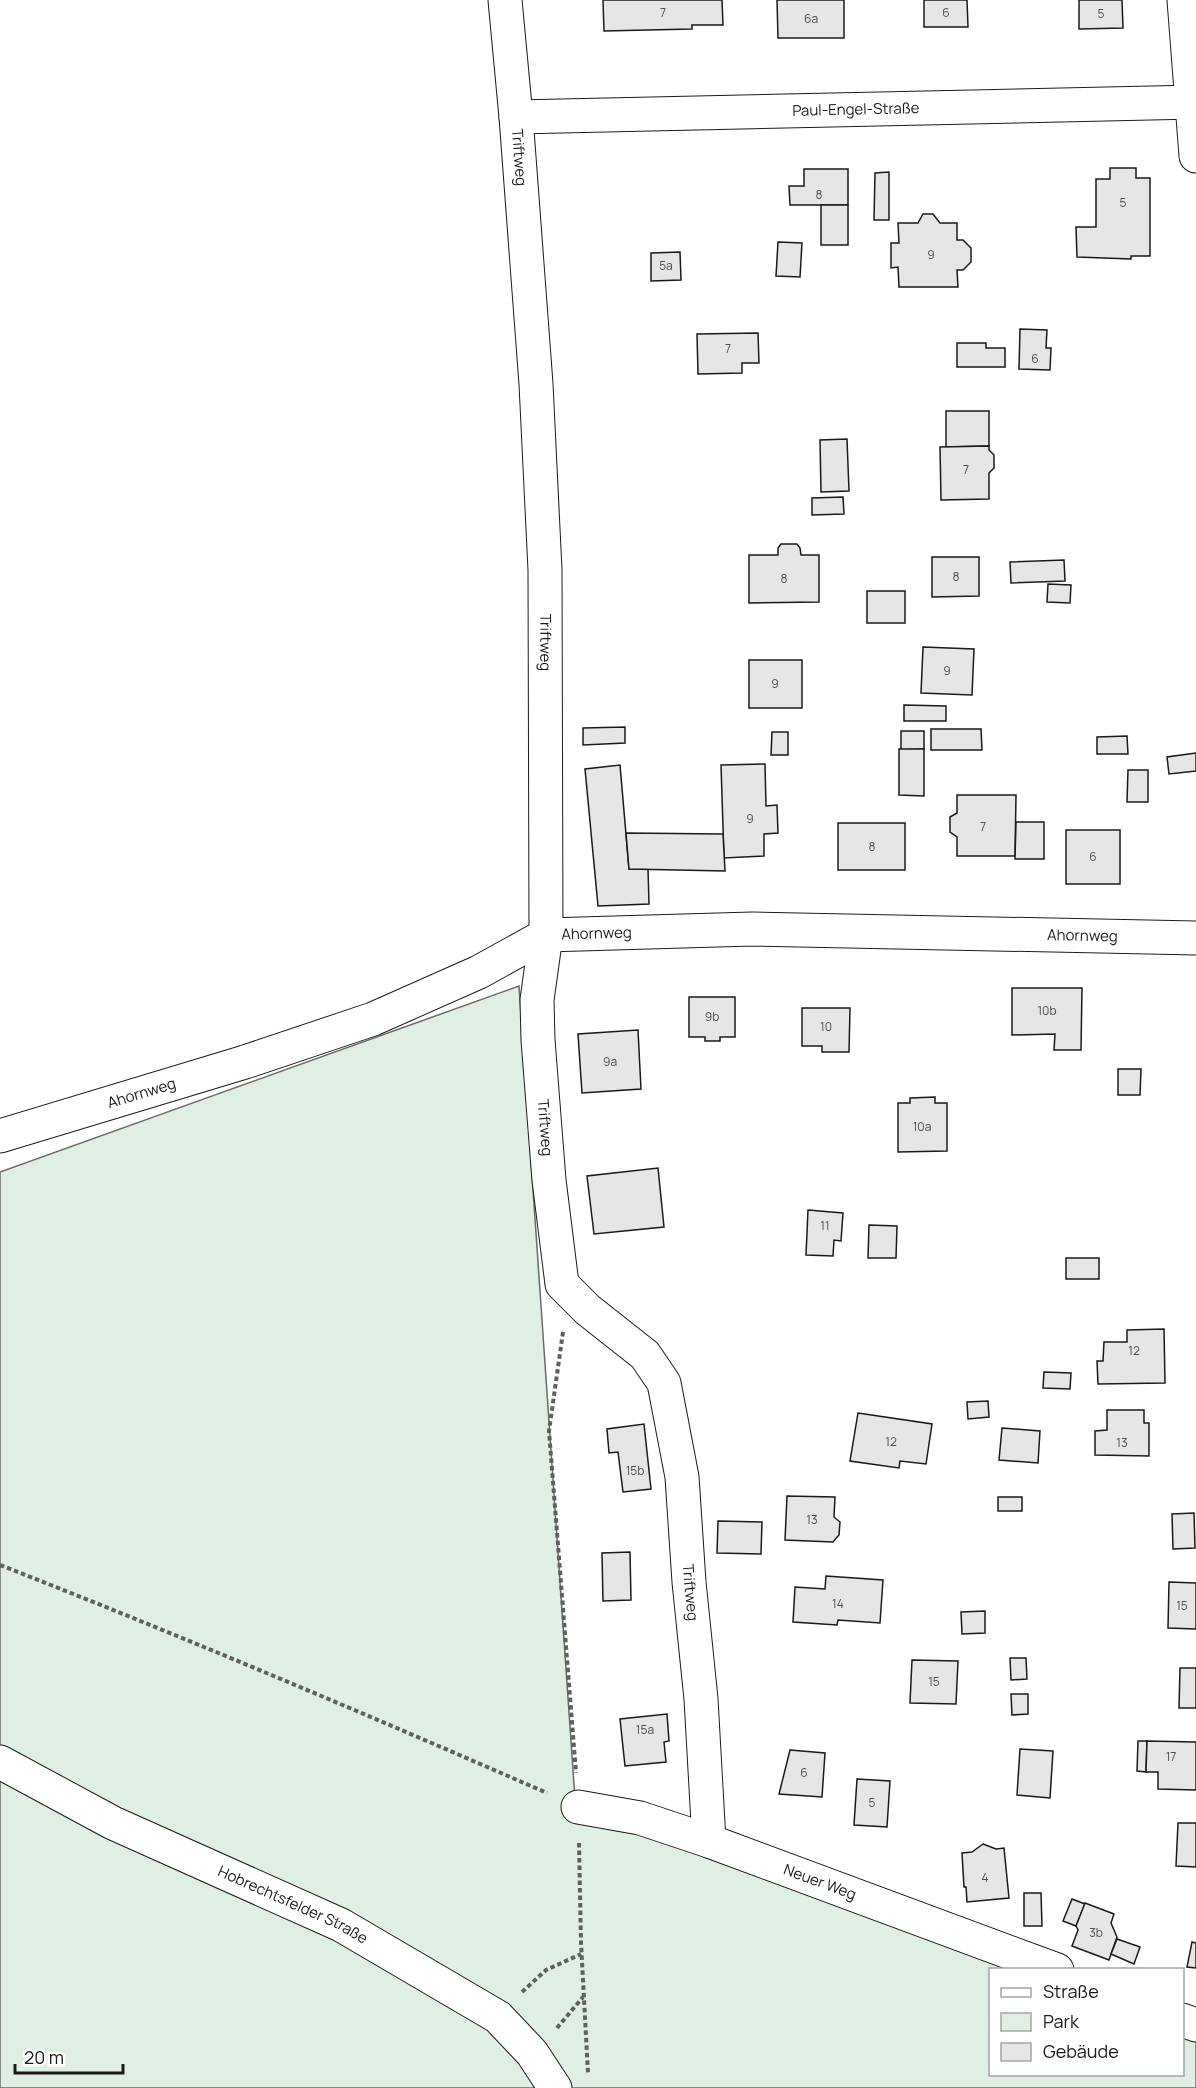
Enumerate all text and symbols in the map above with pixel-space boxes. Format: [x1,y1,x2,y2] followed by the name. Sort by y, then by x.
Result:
[660,4,666,21] house number: 7
[942,4,950,21] house number: 6
[1098,5,1105,22] house number: 5
[804,10,818,27] house number: 6a
[792,97,920,121] street label: Paul-Engel-Straße
[507,128,532,187] street label: Triftweg
[816,186,823,203] house number: 8
[1120,194,1127,211] house number: 5
[927,246,935,263] house number: 9
[659,257,673,274] house number: 5a
[725,340,731,357] house number: 7
[1031,350,1039,367] house number: 6
[963,461,969,478] house number: 7
[953,568,960,585] house number: 8
[781,570,788,587] house number: 8
[535,614,556,671] street label: Triftweg
[943,662,951,679] house number: 9
[771,675,779,692] house number: 9
[746,810,754,827] house number: 9
[980,818,986,835] house number: 7
[869,838,876,855] house number: 8
[1089,848,1097,865] house number: 6
[561,922,632,945] street label: Ahornweg
[1047,924,1118,946] street label: Ahornweg
[1037,1002,1057,1019] house number: 10b
[705,1008,719,1025] house number: 9b
[820,1018,832,1035] house number: 10
[603,1053,617,1070] house number: 9a
[105,1072,178,1113] street label: Ahornweg
[533,1098,558,1157] street label: Triftweg
[913,1118,931,1135] house number: 10a
[820,1217,830,1234] house number: 11
[1128,1342,1140,1359] house number: 12
[885,1433,897,1450] house number: 12
[1116,1434,1128,1451] house number: 13
[626,1462,644,1479] house number: 15b
[806,1511,818,1528] house number: 13
[678,1563,704,1622] street label: Triftweg
[832,1595,844,1612] house number: 14
[1176,1597,1188,1614] house number: 15
[928,1673,940,1690] house number: 15
[636,1721,654,1738] house number: 15a
[1166,1748,1176,1765] house number: 17
[800,1764,808,1781] house number: 6
[869,1794,876,1811] house number: 5
[781,1859,859,1905] street label: Neuer Weg
[215,1860,372,1949] street label: Hobrechtsfelder Straße
[981,1869,989,1886] house number: 4
[1089,1924,1103,1941] house number: 3b
[989,1968,1184,2076] legend
[1043,1979,1099,2003] text: Straße
[1043,2009,1080,2033] text: Park
[15,2037,123,2075] scale bar
[1043,2039,1119,2063] text: Gebäude
[24,2045,64,2069] text: 20 m

